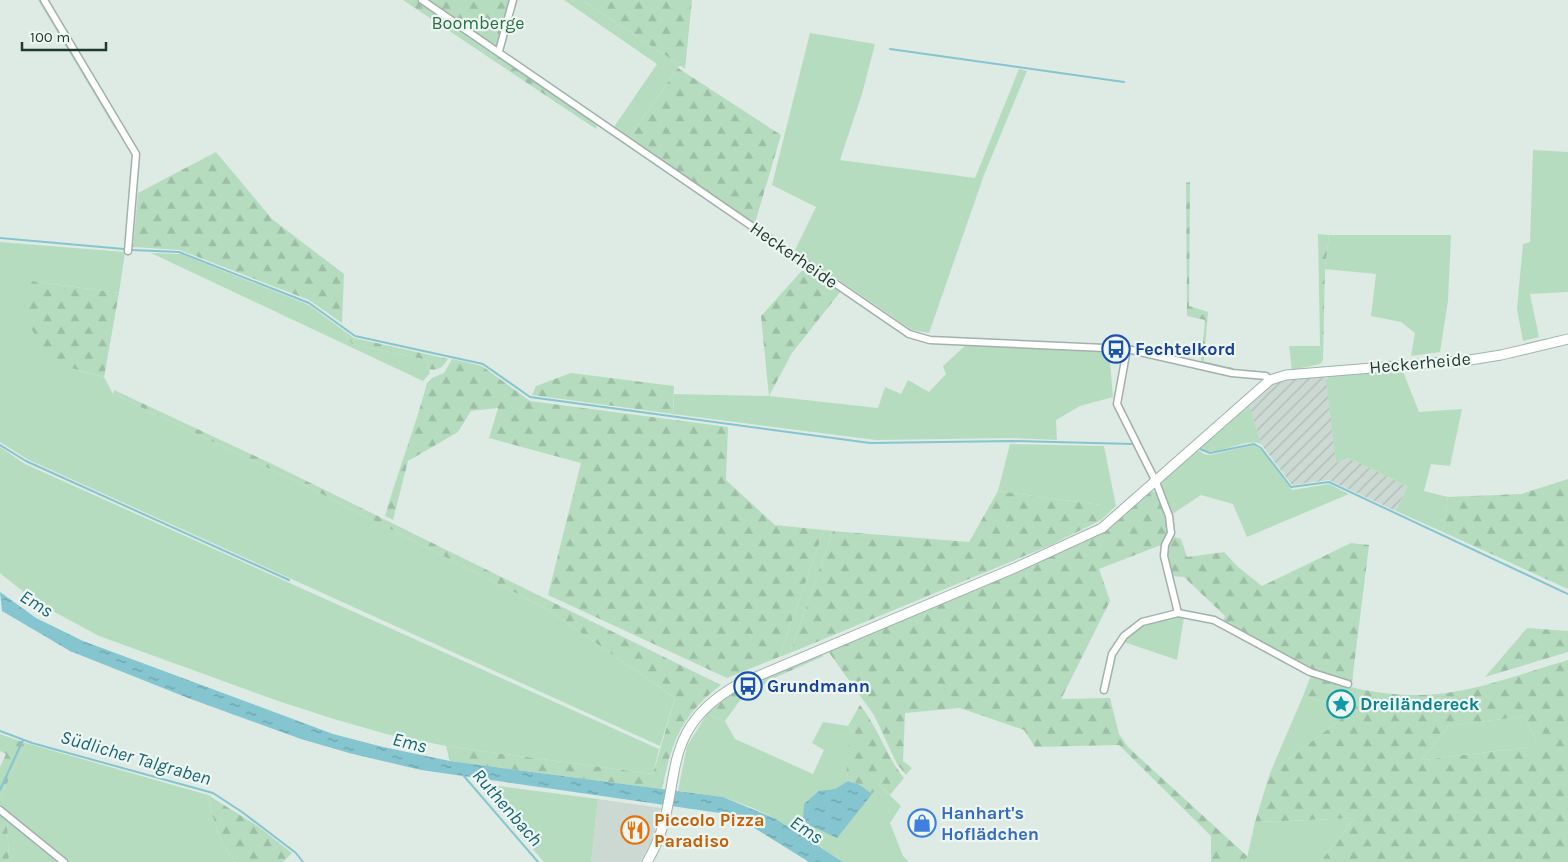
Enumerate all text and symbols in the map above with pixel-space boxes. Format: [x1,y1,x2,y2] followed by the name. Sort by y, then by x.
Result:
[431,12,525,34] park label: Boomberge
[22,20,106,52] scale bar
[30,28,70,46] text: 100 m
[746,217,842,293] street label: Heckerheide
[1101,334,1131,364] bus stop icon: Fechtelkord
[1135,338,1236,360] place label: Fechtelkord
[1368,348,1472,378] street label: Heckerheide
[16,585,57,622] water label: Ems
[733,671,763,701] bus stop icon: Grundmann
[767,675,870,697] place label: Grundmann
[1326,689,1356,719] place icon: Dreiländereck
[1360,693,1480,715] place label: Dreiländereck
[58,726,214,790] water label: Südlicher Talgraben
[390,728,429,758] water label: Ems
[468,764,547,851] water label: Ruthenbach
[941,802,1039,845] place label: Hanhart's Hoflädchen
[907,808,937,838] shop icon: Hanhart's Hoflädchen
[654,809,765,852] place label: Piccolo Pizza Paradiso
[786,811,827,849] water label: Ems
[620,815,650,845] restaurant icon: Piccolo Pizza Paradiso

